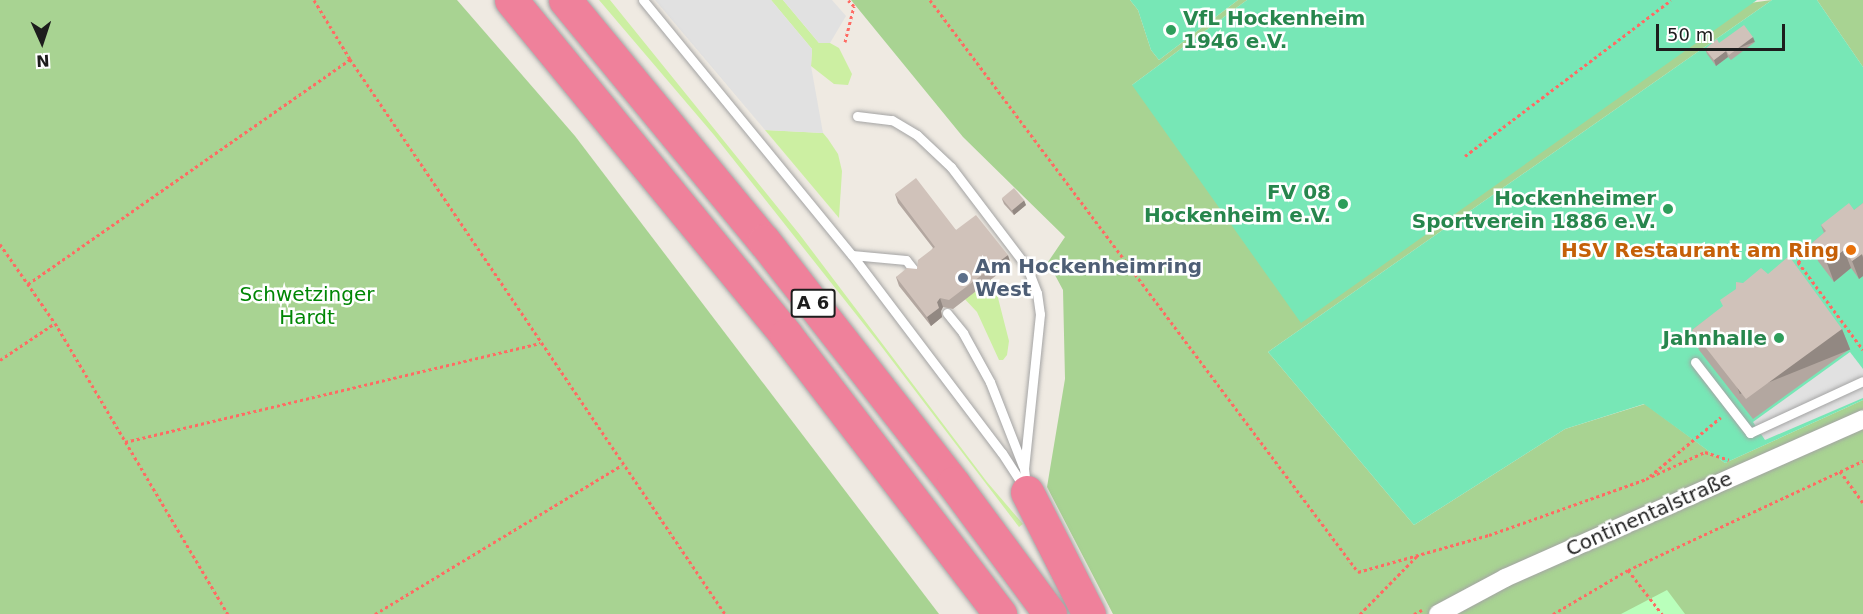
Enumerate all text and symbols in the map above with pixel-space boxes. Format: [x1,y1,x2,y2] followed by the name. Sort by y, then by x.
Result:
[1183,6,1365,53] place label: VfL Hockenheim 1946 e.V.
[12,12,72,72] north arrow
[1659,12,1788,50] scale bar
[1164,23,1178,37] marker: VfL Hockenheim 1946 e.V.
[1667,24,1713,45] text: 50 m
[36,51,50,70] text: N
[1144,180,1331,227] place label: FV 08 Hockenheim e.V.
[1412,186,1656,233] place label: Hockenheimer Sportverein 1886 e.V.
[1336,197,1350,211] marker: FV 08 Hockenheim e.V.
[1661,202,1675,216] marker: Hockenheimer Sportverein 1886 e.V.
[1561,238,1839,262] place label: HSV Restaurant am Ring
[1844,243,1858,257] marker: HSV Restaurant am Ring
[975,254,1202,301] place label: Am Hockenheimring West
[956,271,970,285] marker: Am Hockenheimring West
[240,283,374,330] park label: Schwetzinger Hardt
[790,288,836,318] road number: A 6
[1663,326,1767,350] place label: Jahnhalle
[1772,331,1786,345] marker: Jahnhalle
[1562,467,1736,561] street label: Continentalstraße

